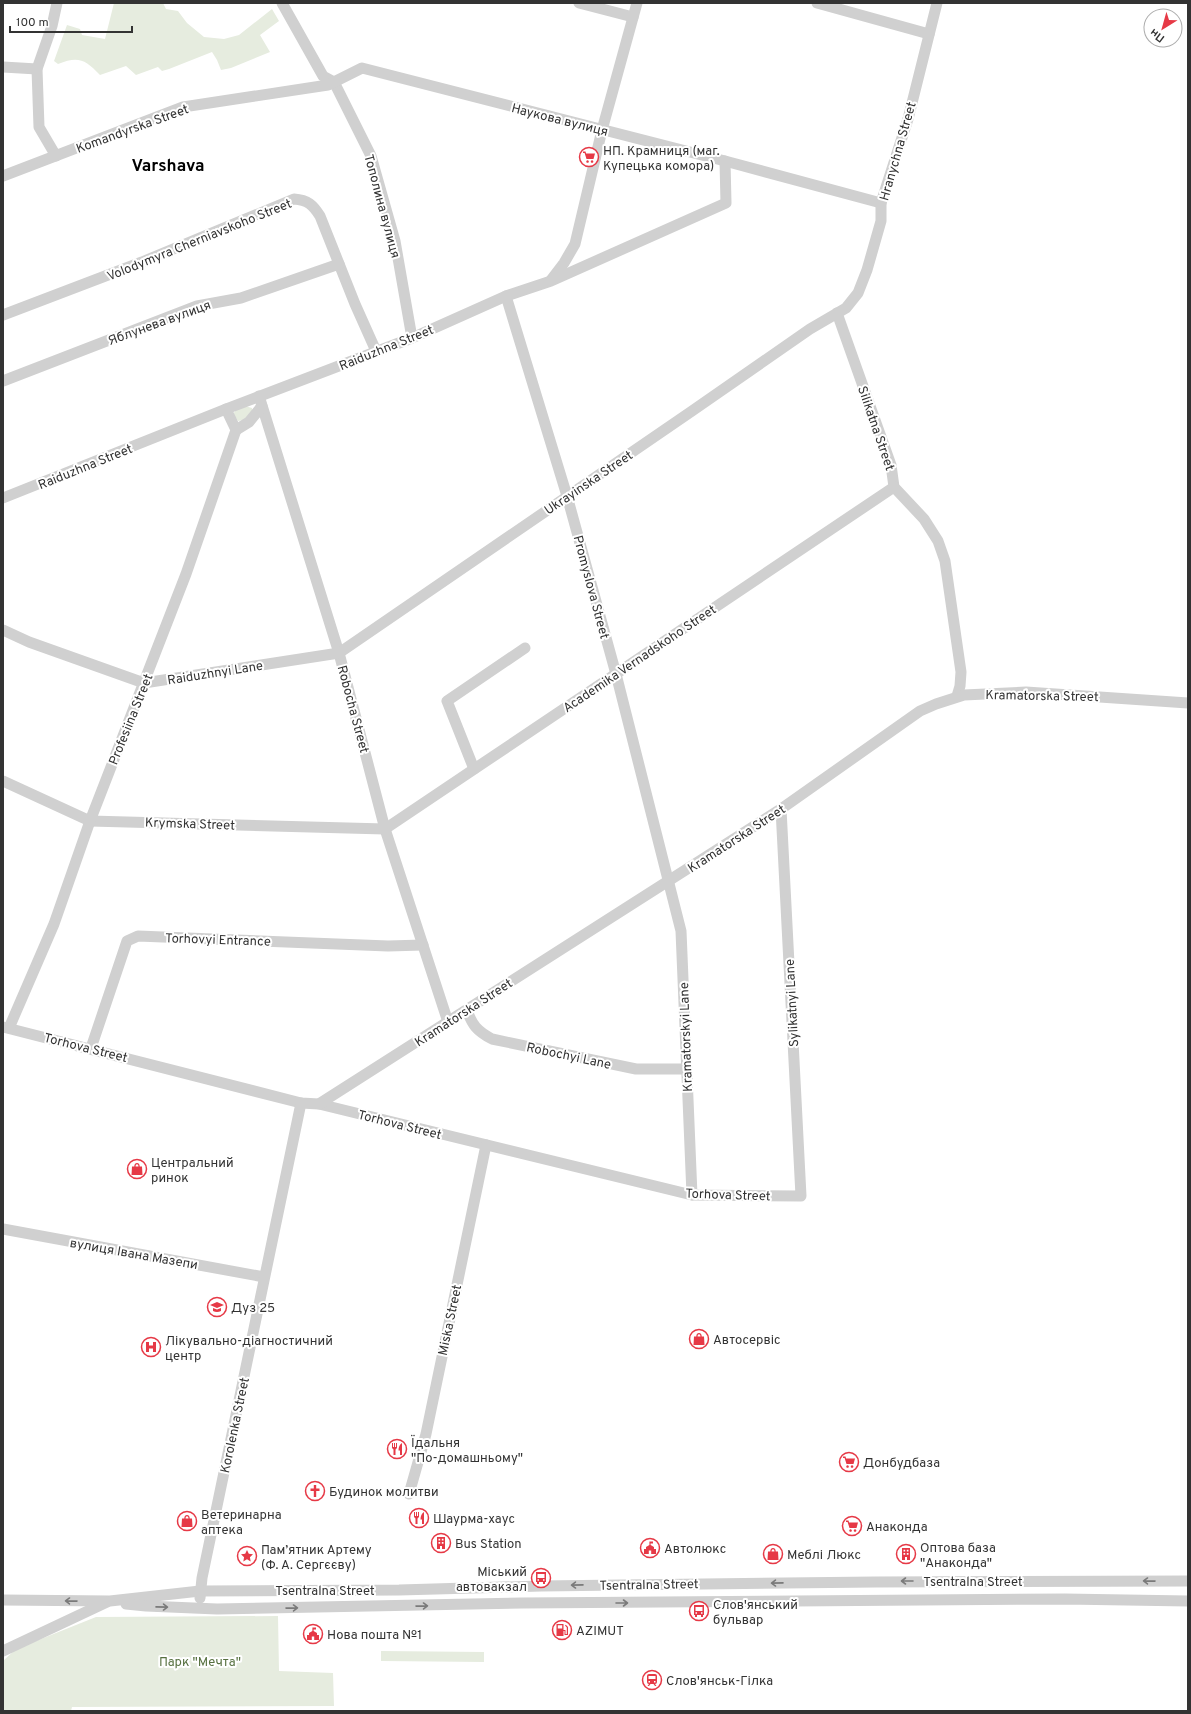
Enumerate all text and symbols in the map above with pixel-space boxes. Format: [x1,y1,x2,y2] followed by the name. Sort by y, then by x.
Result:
[10,8,132,34] scale bar
[1143,8,1183,48] north arrow
[16,15,49,31] text: 100 m
[1147,25,1168,45] text: Пн
[877,100,921,203] street label: Hranychna Street
[509,101,610,141] street label: Наукова вулиця
[74,102,191,158] street label: Komandyrska Street
[603,144,720,175] place label: НП. Крамниця (маг. Купецька комора)
[578,146,600,168] supermarket icon: НП. Крамниця (маг. Купецька комора)
[360,153,403,260] street label: Тополина вулиця
[131,156,205,178] district label: Varshava
[105,196,294,285] street label: Volodymyra Cherniavskoho Street
[106,298,213,350] street label: Яблунева вулиця
[337,323,436,375] street label: Raiduzhna Street
[853,384,897,473] street label: Silikatna Street
[36,442,135,494] street label: Raiduzhna Street
[542,448,637,519] street label: Ukrayinska Street
[569,534,612,641] street label: Promyslova Street
[560,602,720,717] street label: Academika Vernadskoho Street
[166,659,264,689] street label: Raiduzhnyi Lane
[333,664,371,755] street label: Robocha Street
[106,672,157,768] street label: Profesiina Street
[985,688,1099,706] street label: Kramatorska Street
[685,802,789,877] street label: Kramatorska Street
[145,815,235,835] street label: Krymska Street
[165,931,271,951] street label: Torhovyi Entrance
[783,959,803,1047] street label: Sylikatnyi Lane
[412,976,516,1051] street label: Kramatorska Street
[677,982,697,1092] street label: Kramatorskyi Lane
[42,1031,129,1067] street label: Torhova Street
[525,1040,612,1074] street label: Robochyi Lane
[356,1108,443,1144] street label: Torhova Street
[151,1156,234,1187] place label: Центральний ринок
[126,1158,148,1180] shop icon: Центральний ринок
[685,1187,771,1205] street label: Torhova Street
[68,1236,199,1274] street label: вулиця Івана Мазепи
[436,1283,466,1357] street label: Miska Street
[206,1296,228,1318] school or university icon: Дуз 25
[231,1301,275,1317] place label: Дуз 25
[688,1328,710,1350] shop icon: Автосервіс
[713,1333,781,1349] place label: Автосервіс
[165,1334,333,1365] place label: Лікувально-діагностичний центр
[140,1336,162,1358] hospital icon: Лікувально-діагностичний центр
[218,1376,254,1475] street label: Korolenka Street
[411,1434,523,1467] place label: Їдальня "По-домашньому"
[386,1438,408,1460] restaurant icon: Їдальня "По-домашньому"
[838,1451,860,1473] supermarket icon: Донбудбаза
[863,1456,940,1472] place label: Донбудбаза
[304,1480,326,1502] church icon: Будинок молитви
[329,1485,439,1501] place label: Будинок молитви
[408,1507,430,1529] restaurant icon: Шаурма-хаус
[201,1508,282,1539] place label: Ветеринарна аптека
[176,1510,198,1532] shop icon: Ветеринарна аптека
[433,1512,515,1528] place label: Шаурма-хаус
[841,1515,863,1537] supermarket icon: Анаконда
[866,1520,928,1536] place label: Анаконда
[430,1532,452,1554] building icon: Bus Station
[455,1537,522,1553] place label: Bus Station
[639,1537,661,1559] public building icon: Автолюкс
[920,1541,996,1572] place label: Оптова база "Анаконда"
[664,1542,726,1558] place label: Автолюкс
[261,1543,372,1574] place label: Пам’ятник Артему (Ф. А. Сергєєву)
[762,1543,784,1565] shop icon: Меблі Люкс
[895,1543,917,1565] building icon: Оптова база "Анаконда"
[236,1545,258,1567] place icon: Пам’ятник Артему (Ф. А. Сергєєву)
[787,1548,861,1564] place label: Меблі Люкс
[456,1565,527,1596] place label: Міський автовакзал
[530,1567,552,1589] bus stop icon: Міський автовакзал
[923,1575,1023,1591] street label: Tsentralna Street
[599,1577,699,1595] street label: Tsentralna Street
[901,1577,914,1585] one-way arrow
[1143,1577,1156,1585] one-way arrow
[771,1579,784,1587] one-way arrow
[571,1581,584,1589] one-way arrow
[275,1584,375,1600] street label: Tsentralna Street
[65,1597,78,1605] one-way arrow
[713,1598,798,1629] place label: Слов'янський бульвар
[615,1599,628,1607] one-way arrow
[688,1600,710,1622] bus stop icon: Слов'янський бульвар
[415,1602,428,1610] one-way arrow
[155,1603,168,1611] one-way arrow
[285,1604,298,1612] one-way arrow
[551,1619,573,1641] fuel station icon: AZIMUT
[302,1623,324,1645] public building icon: Нова пошта №1
[576,1624,624,1640] place label: AZIMUT
[327,1628,422,1644] place label: Нова пошта №1
[159,1655,241,1671] park label: Парк "Мечта"
[641,1669,663,1691] station icon: Слов'янськ-Гілка
[666,1674,773,1690] place label: Слов'янськ-Гілка

